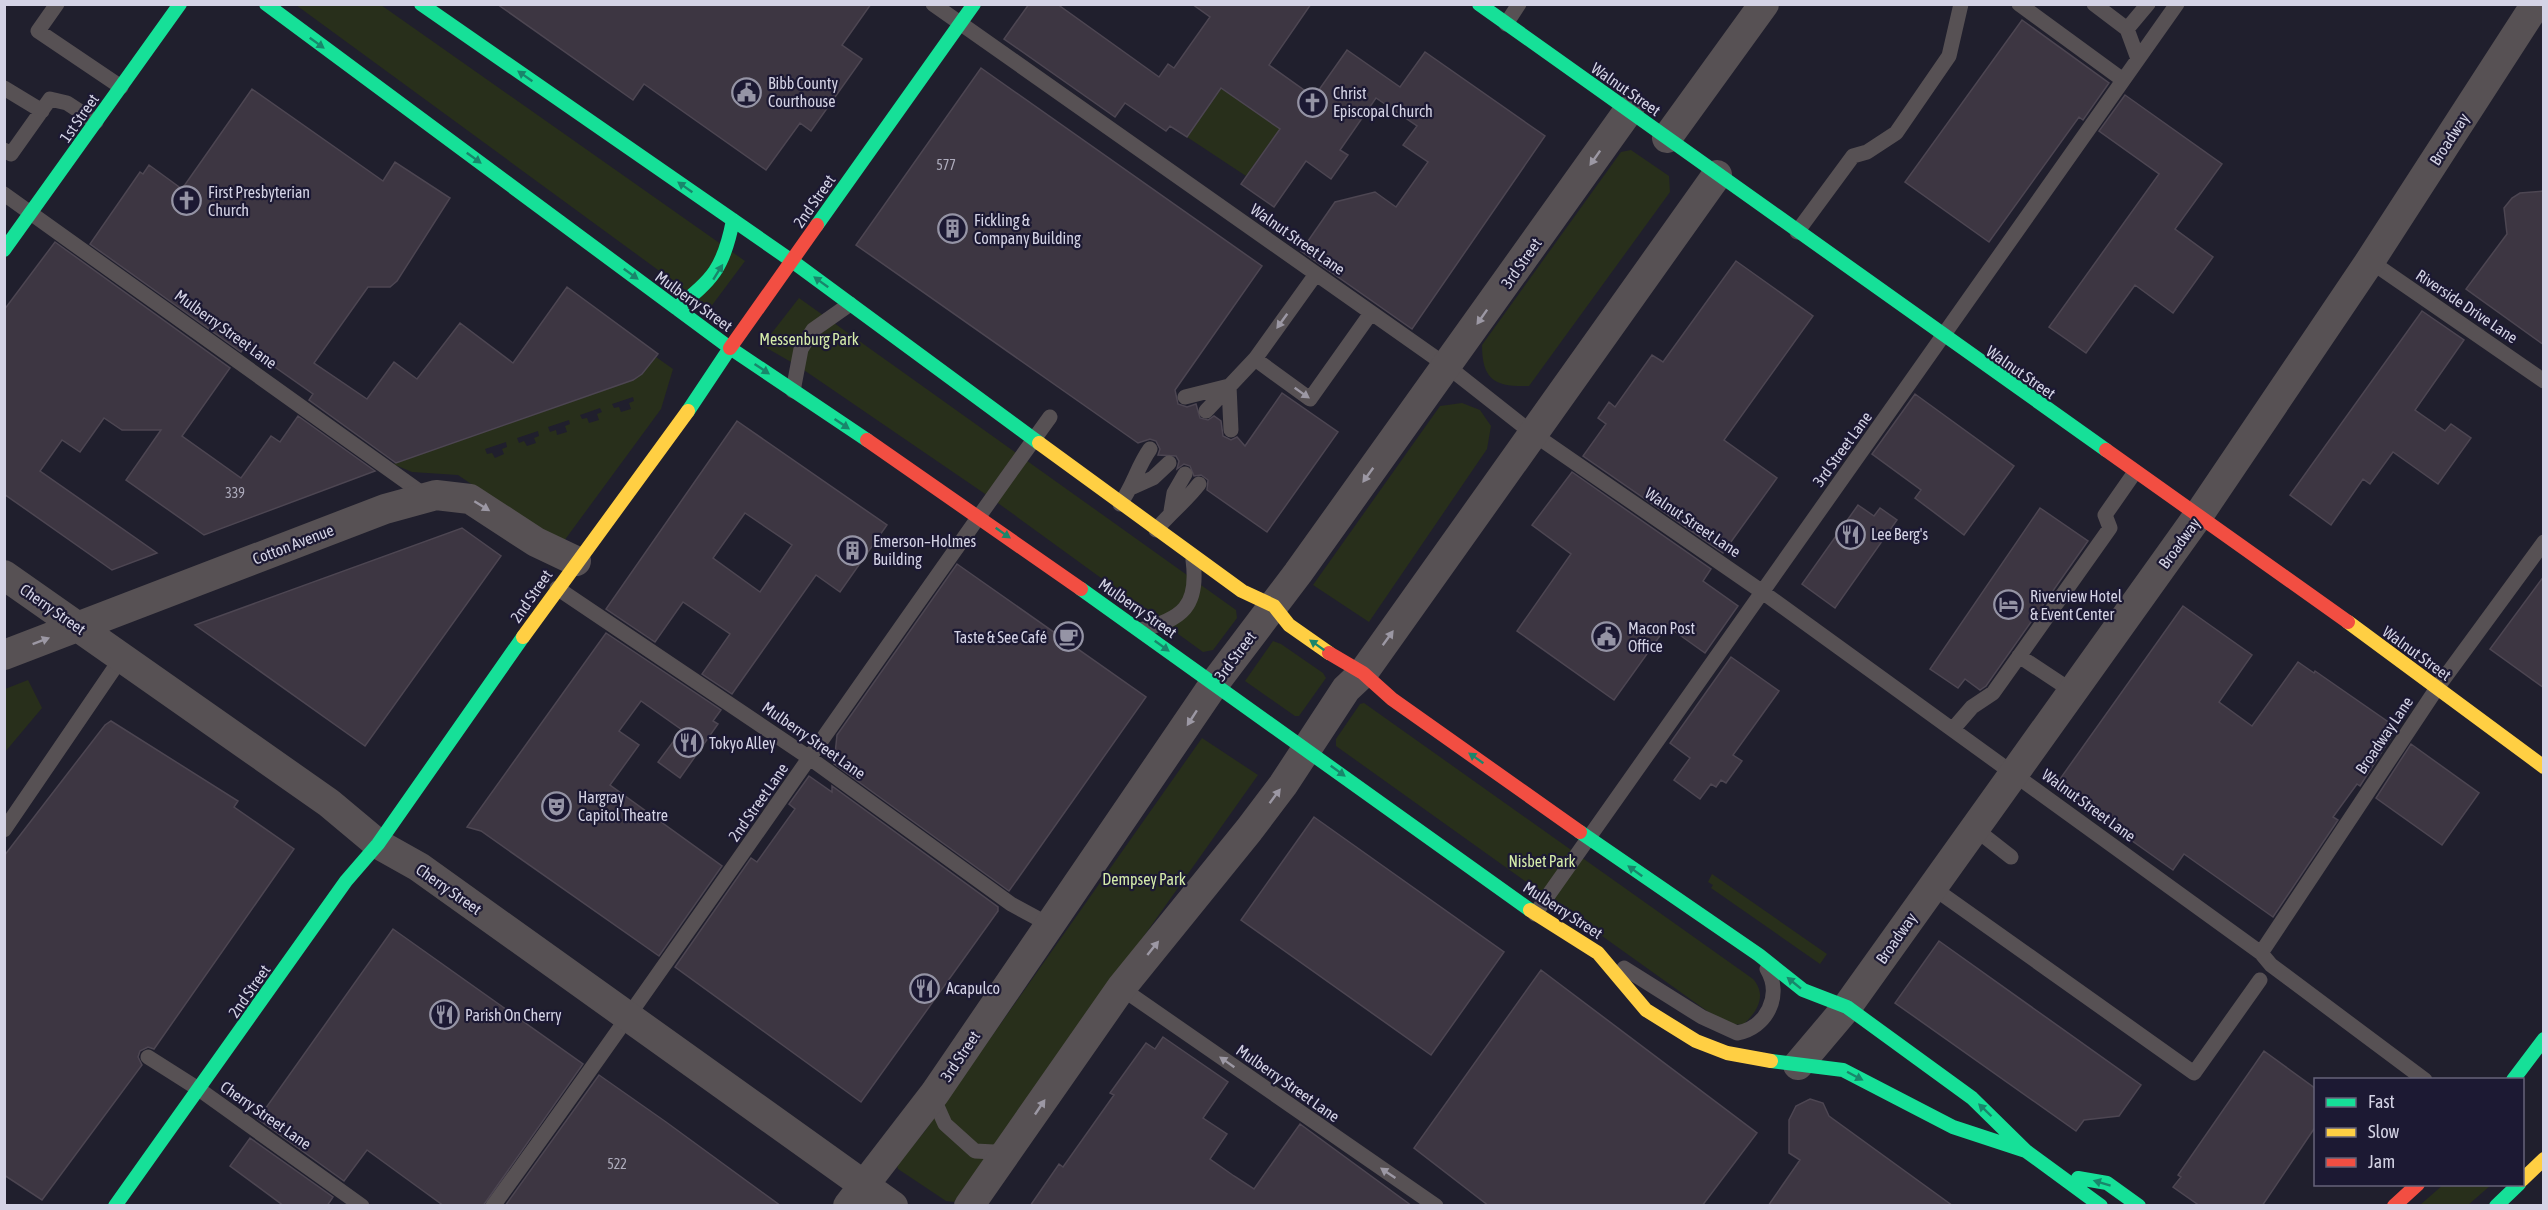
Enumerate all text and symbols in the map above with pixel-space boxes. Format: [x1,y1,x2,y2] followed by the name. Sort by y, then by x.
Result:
[310,36,325,48] one-way arrow
[1588,59,1664,120] street label: Walnut Street
[517,70,533,82] one-way arrow
[768,74,838,110] place label: Bibb County Courthouse
[731,76,763,108] public building icon: Bibb County Courthouse
[1333,84,1433,121] place label: Christ Episcopal Church
[1296,86,1328,118] church icon: Christ Episcopal Church
[56,90,102,146] street label: 1st Street
[2426,109,2473,169] street label: Broadway
[1590,150,1601,166] one-way arrow
[466,152,482,165] one-way arrow
[936,157,956,173] house number: 577
[789,171,839,231] street label: 2nd Street
[677,182,693,193] one-way arrow
[208,183,310,219] place label: First Presbyterian Church
[171,185,203,217] church icon: First Presbyterian Church
[1247,200,1349,278] street label: Walnut Street Lane
[974,211,1081,248] place label: Fickling & Company Building
[937,213,969,245] building icon: Fickling & Company Building
[1497,234,1545,292] street label: 3rd Street
[712,264,723,280] one-way arrow
[2413,265,2521,347] street label: Riverside Drive Lane
[651,267,736,336] street label: Mulberry Street
[623,268,638,280] one-way arrow
[814,277,829,289] one-way arrow
[171,286,281,373] street label: Mulberry Street Lane
[1477,309,1488,325] one-way arrow
[1276,313,1288,329] one-way arrow
[759,330,859,349] park label: Messenburg Park
[1983,342,2059,403] street label: Walnut Street
[753,363,769,375] one-way arrow
[1294,387,1310,399] one-way arrow
[1809,408,1875,490] street label: 3rd Street Lane
[834,418,850,429] one-way arrow
[1362,467,1374,483] one-way arrow
[1642,483,1744,561] street label: Walnut Street Lane
[225,485,245,501] house number: 339
[474,500,490,511] one-way arrow
[2155,514,2204,572] street label: Broadway
[1834,518,1866,550] restaurant icon: Lee Berg's
[250,520,336,568] street label: Cotton Avenue
[1871,525,1928,544] place label: Lee Berg's
[995,527,1011,539] one-way arrow
[873,532,976,569] place label: Emerson–Holmes Building
[836,534,868,566] building icon: Emerson–Holmes Building
[506,566,556,626] street label: 2nd Street
[1095,575,1181,642] street label: Mulberry Street
[16,580,89,639] street label: Cherry Street
[2030,587,2123,623] place label: Riverview Hotel & Event Center
[1993,589,2025,621] hotel icon: Riverview Hotel & Event Center
[1628,619,1695,655] place label: Macon Post Office
[1052,621,1084,653] cafe icon: Taste & See Café
[1591,621,1623,653] public building icon: Macon Post Office
[2379,622,2455,684] street label: Walnut Street
[1211,627,1260,684] street label: 3rd Street
[954,628,1047,646] place label: Taste & See Café
[1382,630,1394,646] one-way arrow
[32,636,50,645] one-way arrow
[1310,639,1326,651] one-way arrow
[1154,640,1170,652] one-way arrow
[2352,693,2417,778] street label: Broadway Lane
[758,698,869,783] street label: Mulberry Street Lane
[1187,710,1198,726] one-way arrow
[672,727,704,759] restaurant icon: Tokyo Alley
[709,734,776,753] place label: Tokyo Alley
[1468,752,1484,764] one-way arrow
[725,760,791,844] street label: 2nd Street Lane
[1330,765,1346,777] one-way arrow
[2039,765,2139,845] street label: Walnut Street Lane
[578,788,668,825] place label: Hargray Capitol Theatre
[1268,788,1280,803] one-way arrow
[541,790,573,822] theatre icon: Hargray Capitol Theatre
[1508,852,1576,870] park label: Nisbet Park
[412,860,485,919] street label: Cherry Street
[1627,865,1642,877] one-way arrow
[1102,870,1186,889] park label: Dempsey Park
[1519,878,1606,943] street label: Mulberry Street
[1872,909,1921,968] street label: Broadway
[1147,941,1159,956] one-way arrow
[224,961,274,1021] street label: 2nd Street
[909,972,941,1004] restaurant icon: Acapulco
[1787,977,1802,990] one-way arrow
[946,979,1000,998] place label: Acapulco
[428,999,460,1031] restaurant icon: Parish On Cherry
[465,1006,562,1025] place label: Parish On Cherry
[937,1027,984,1085] street label: 3rd Street
[1232,1041,1343,1126] street label: Mulberry Street Lane
[1219,1057,1235,1068] one-way arrow
[1846,1071,1863,1081] one-way arrow
[217,1077,315,1154] street label: Cherry Street Lane
[2314,1078,2524,1186] legend
[2368,1091,2395,1112] text: Fast
[1034,1099,1046,1115] one-way arrow
[1977,1103,1992,1117] one-way arrow
[2368,1121,2399,1142] text: Slow
[2368,1151,2395,1172] text: Jam
[607,1156,627,1172] house number: 522
[1380,1167,1396,1179] one-way arrow
[2092,1178,2110,1187] one-way arrow

